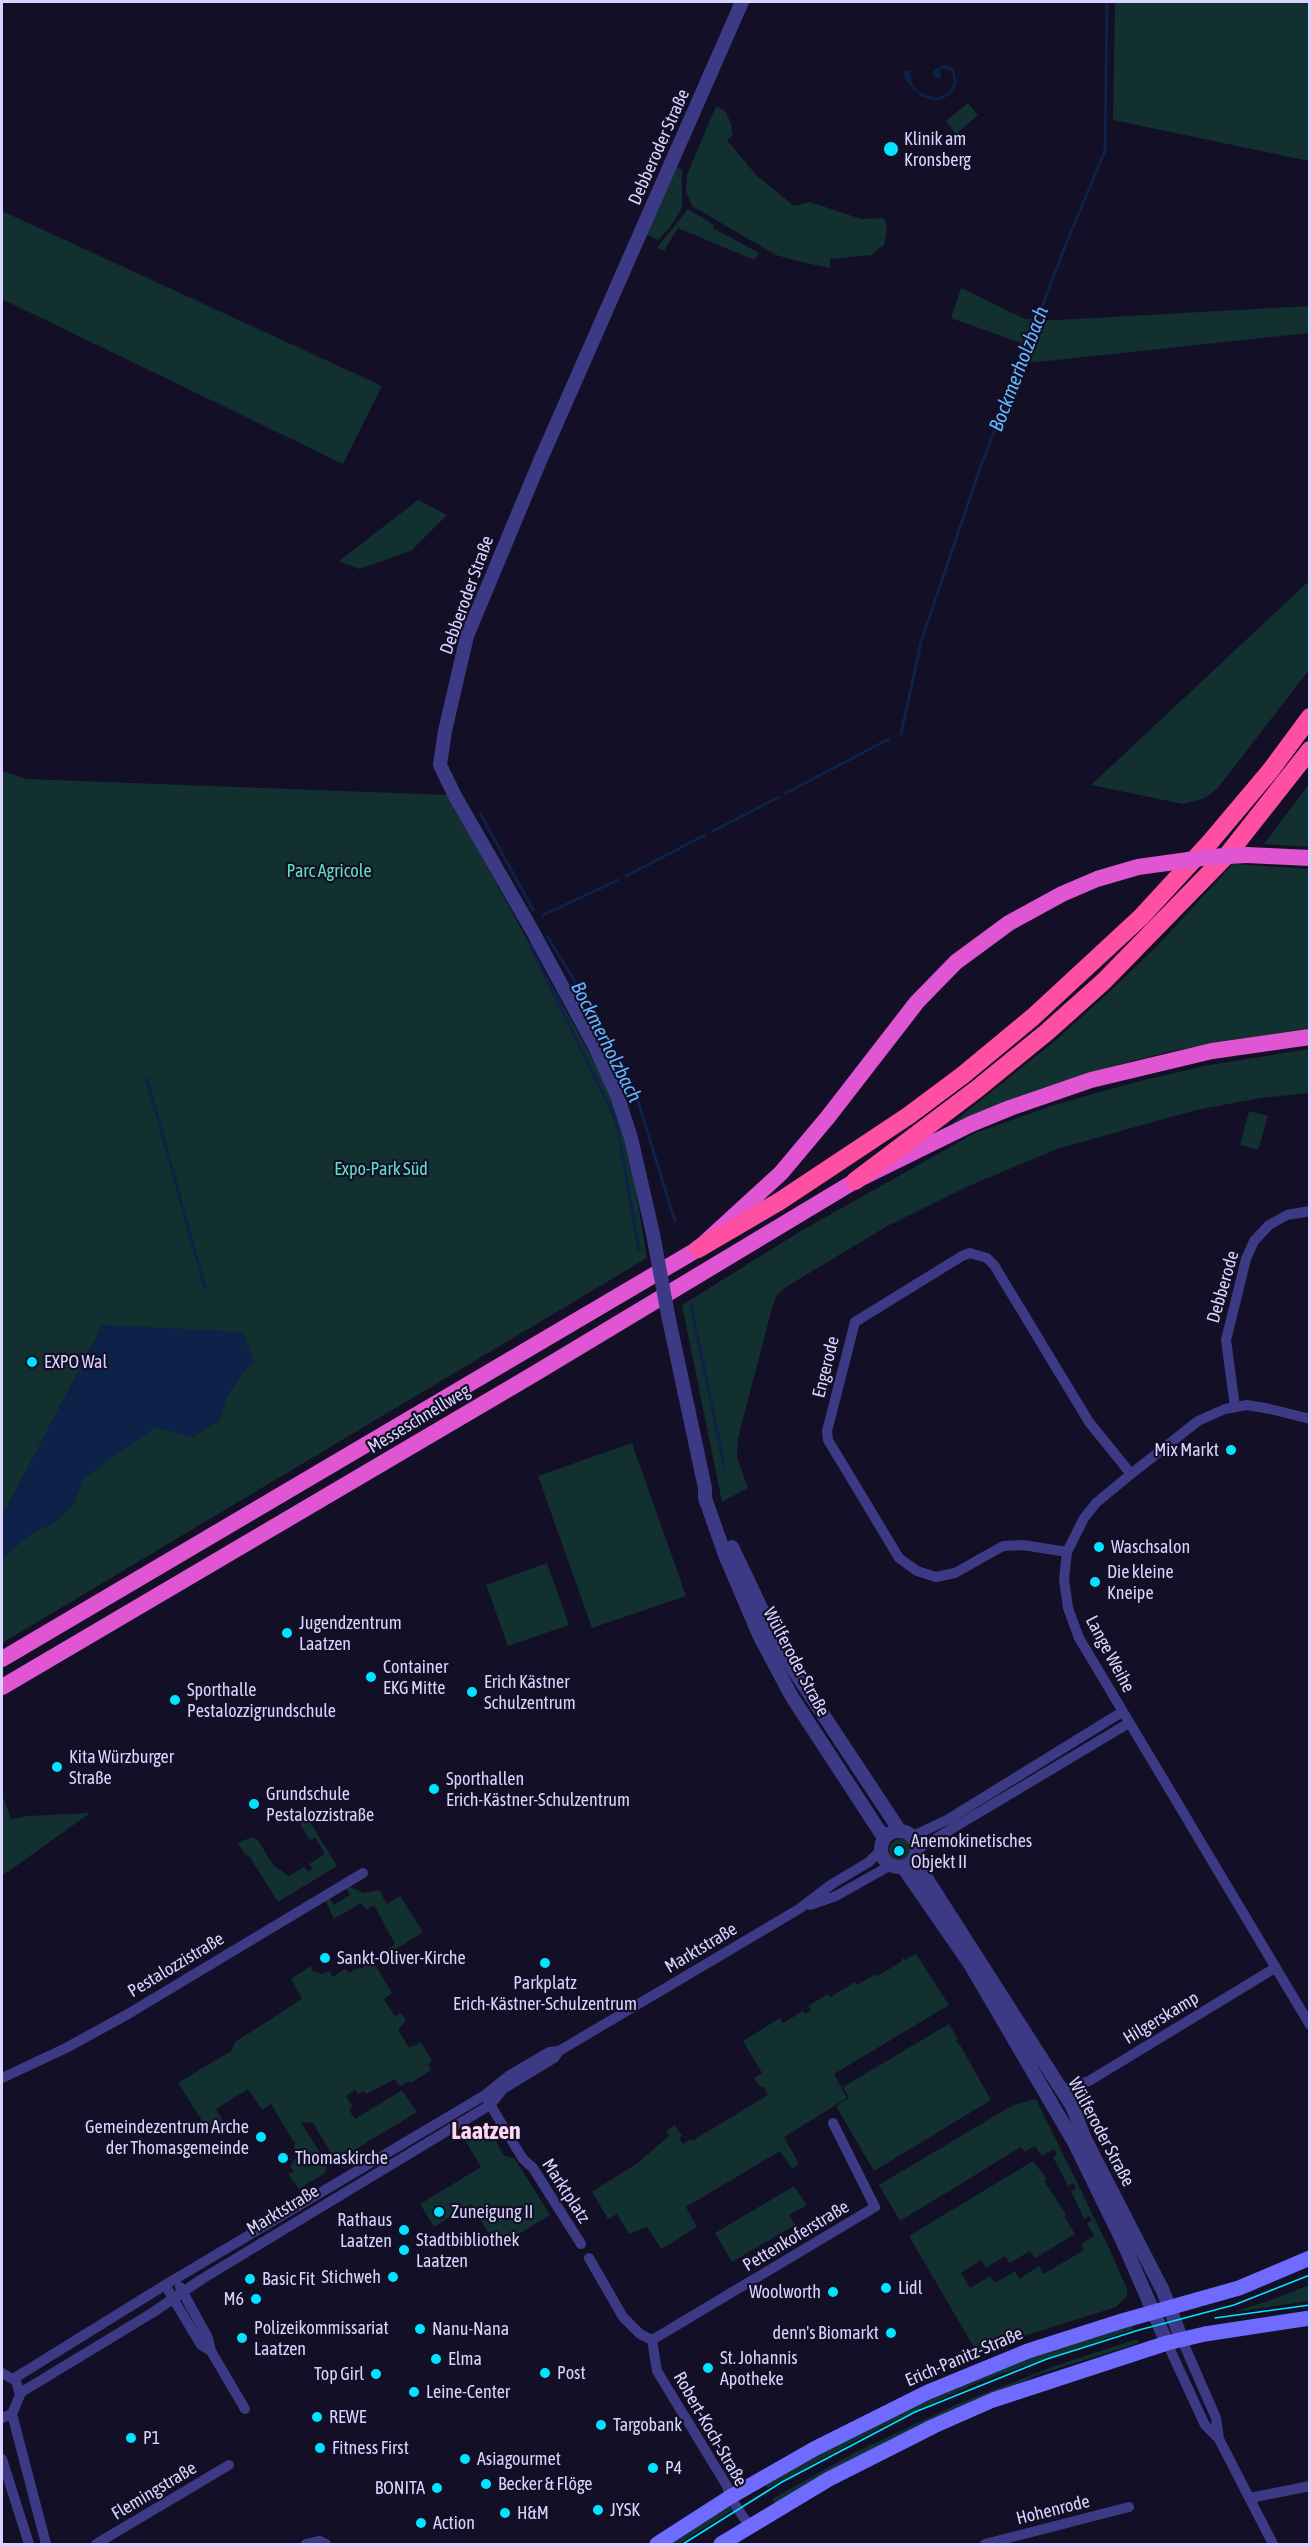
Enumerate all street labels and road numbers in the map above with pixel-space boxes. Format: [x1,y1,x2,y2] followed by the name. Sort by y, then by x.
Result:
[624,86,694,208] street label: Debberoder Straße
[436,533,498,657] street label: Debberoder Straße
[1202,1248,1244,1326] street label: Debberode
[808,1334,844,1400] street label: Engerode
[364,1380,474,1458] street label: Messeschnellweg
[758,1604,834,1720] street label: Wülferoder Straße
[1081,1612,1139,1696] street label: Lange Weihe
[661,1918,741,1978] street label: Marktstraße
[124,1928,228,2002] street label: Pestalozzistraße
[1119,1987,1203,2049] street label: Hilgerskamp
[1063,2074,1139,2190] street label: Wülferoder Straße
[537,2155,595,2227] street label: Marktplatz
[243,2180,323,2240] street label: Marktstraße
[739,2196,853,2276] street label: Pettenkoferstraße
[902,2323,1026,2391] street label: Erich-Panitz-Straße
[669,2368,751,2490] street label: Robert-Koch-Straße
[108,2457,200,2525] street label: Flemingstraße
[1014,2490,1092,2530] street label: Hohenrode

